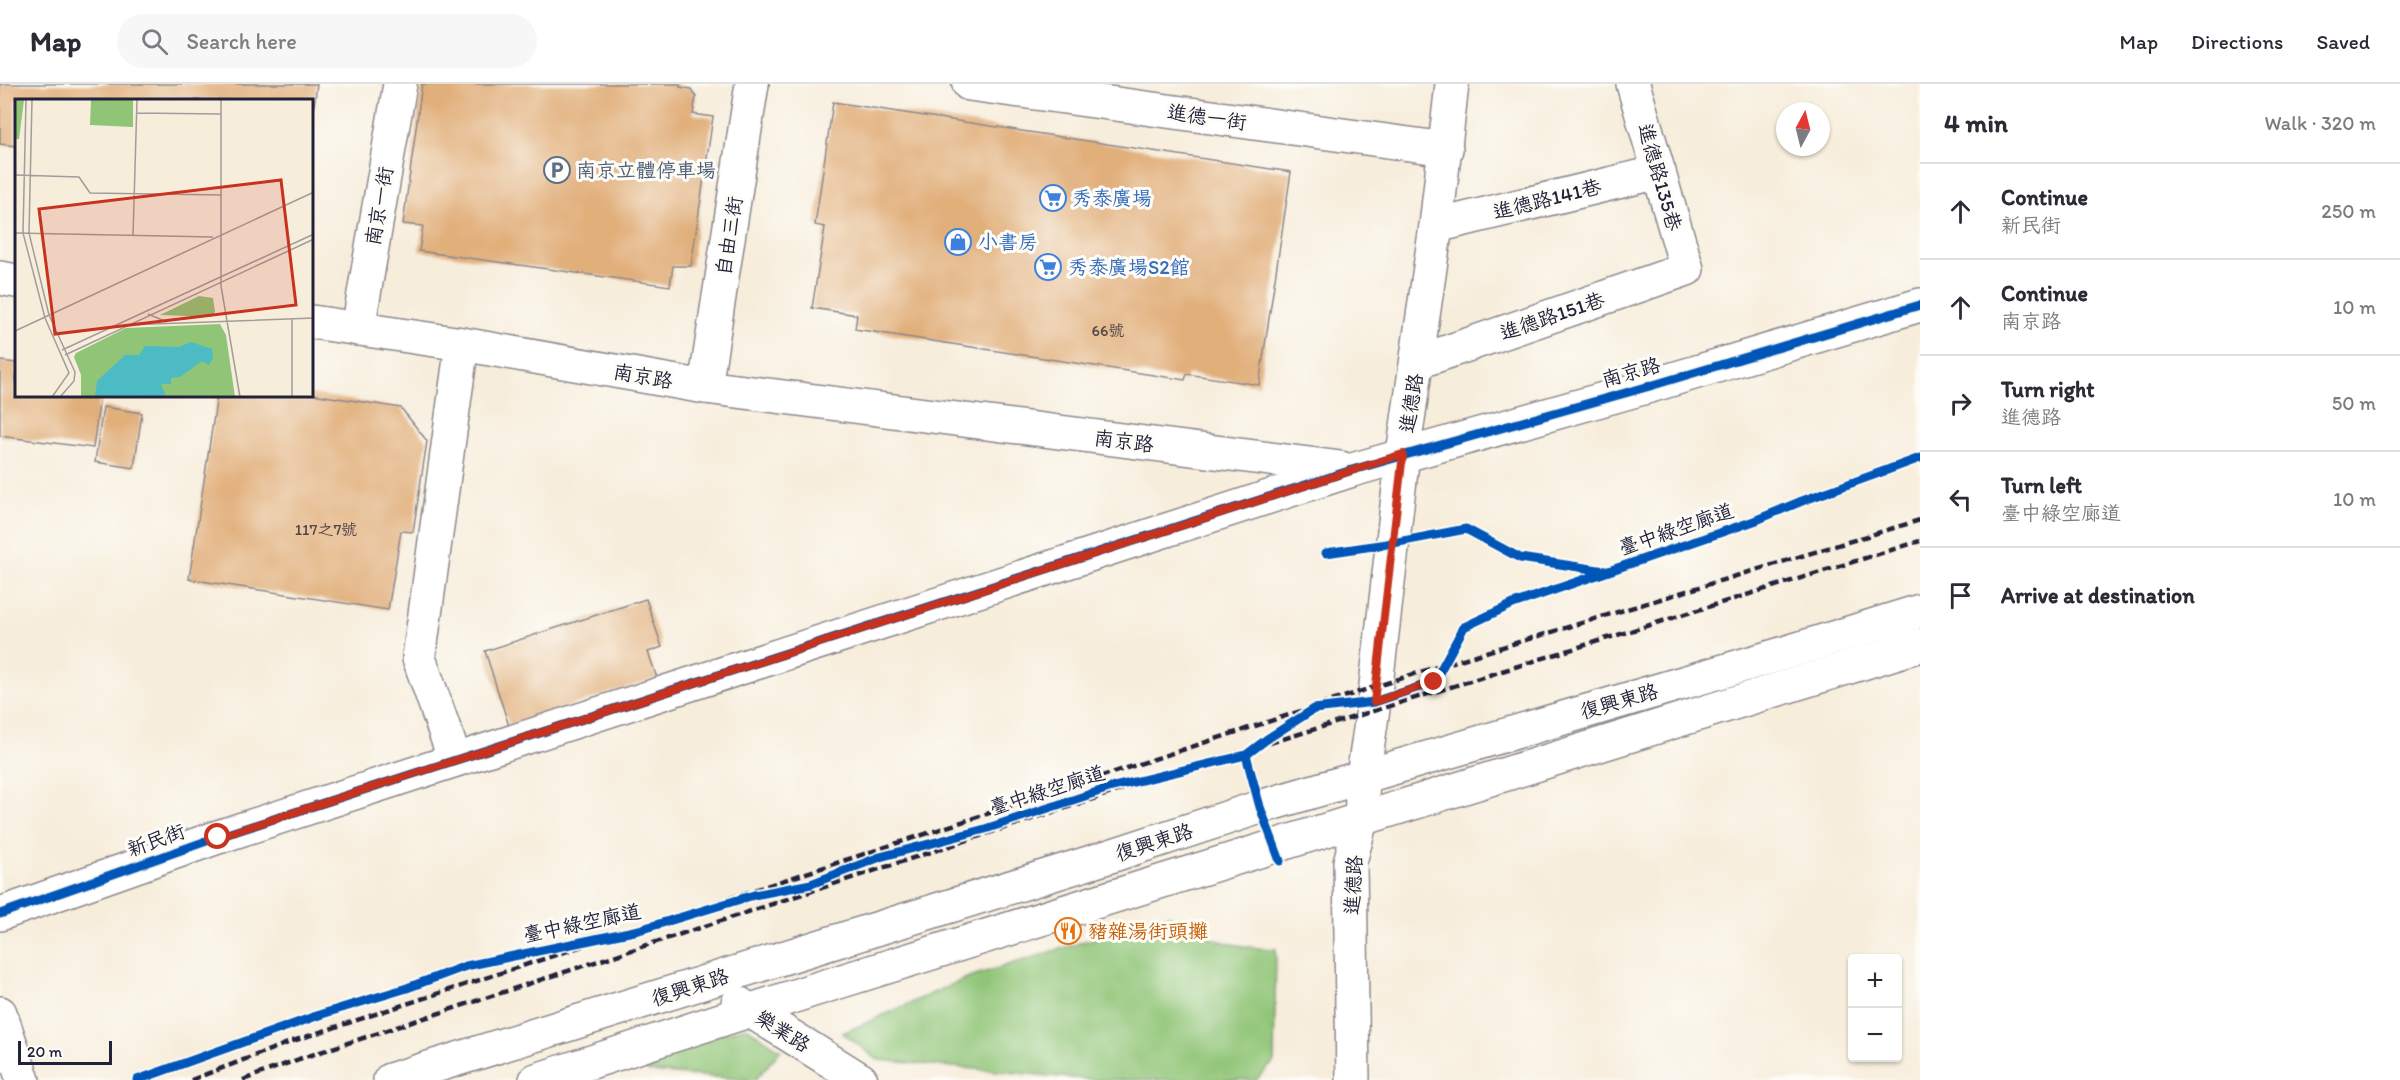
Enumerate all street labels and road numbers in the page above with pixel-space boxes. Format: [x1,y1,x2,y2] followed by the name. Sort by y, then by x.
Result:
[1166,100,1248,134] street label: 進德一街
[1633,120,1687,234] street label: 進德路135巷
[360,165,398,247] street label: 南京一街
[1490,174,1605,224] street label: 進德路141巷
[711,195,747,277] street label: 自由三街
[1497,287,1608,345] street label: 進德路151巷
[1599,352,1664,392] street label: 南京路
[611,359,676,393] street label: 南京路
[1394,371,1428,435] street label: 進德路
[1093,425,1156,457] street label: 南京路
[1615,498,1737,560] street label: 臺中綠空廊道
[1577,678,1662,724] street label: 復興東路
[986,760,1108,820] street label: 臺中綠空廊道
[124,818,188,862] street label: 新民街
[1112,818,1197,866] street label: 復興東路
[1339,853,1367,916] street label: 進德路
[521,899,643,947] street label: 臺中綠空廊道
[648,963,733,1011] street label: 復興東路
[751,1005,816,1058] street label: 樂業路

